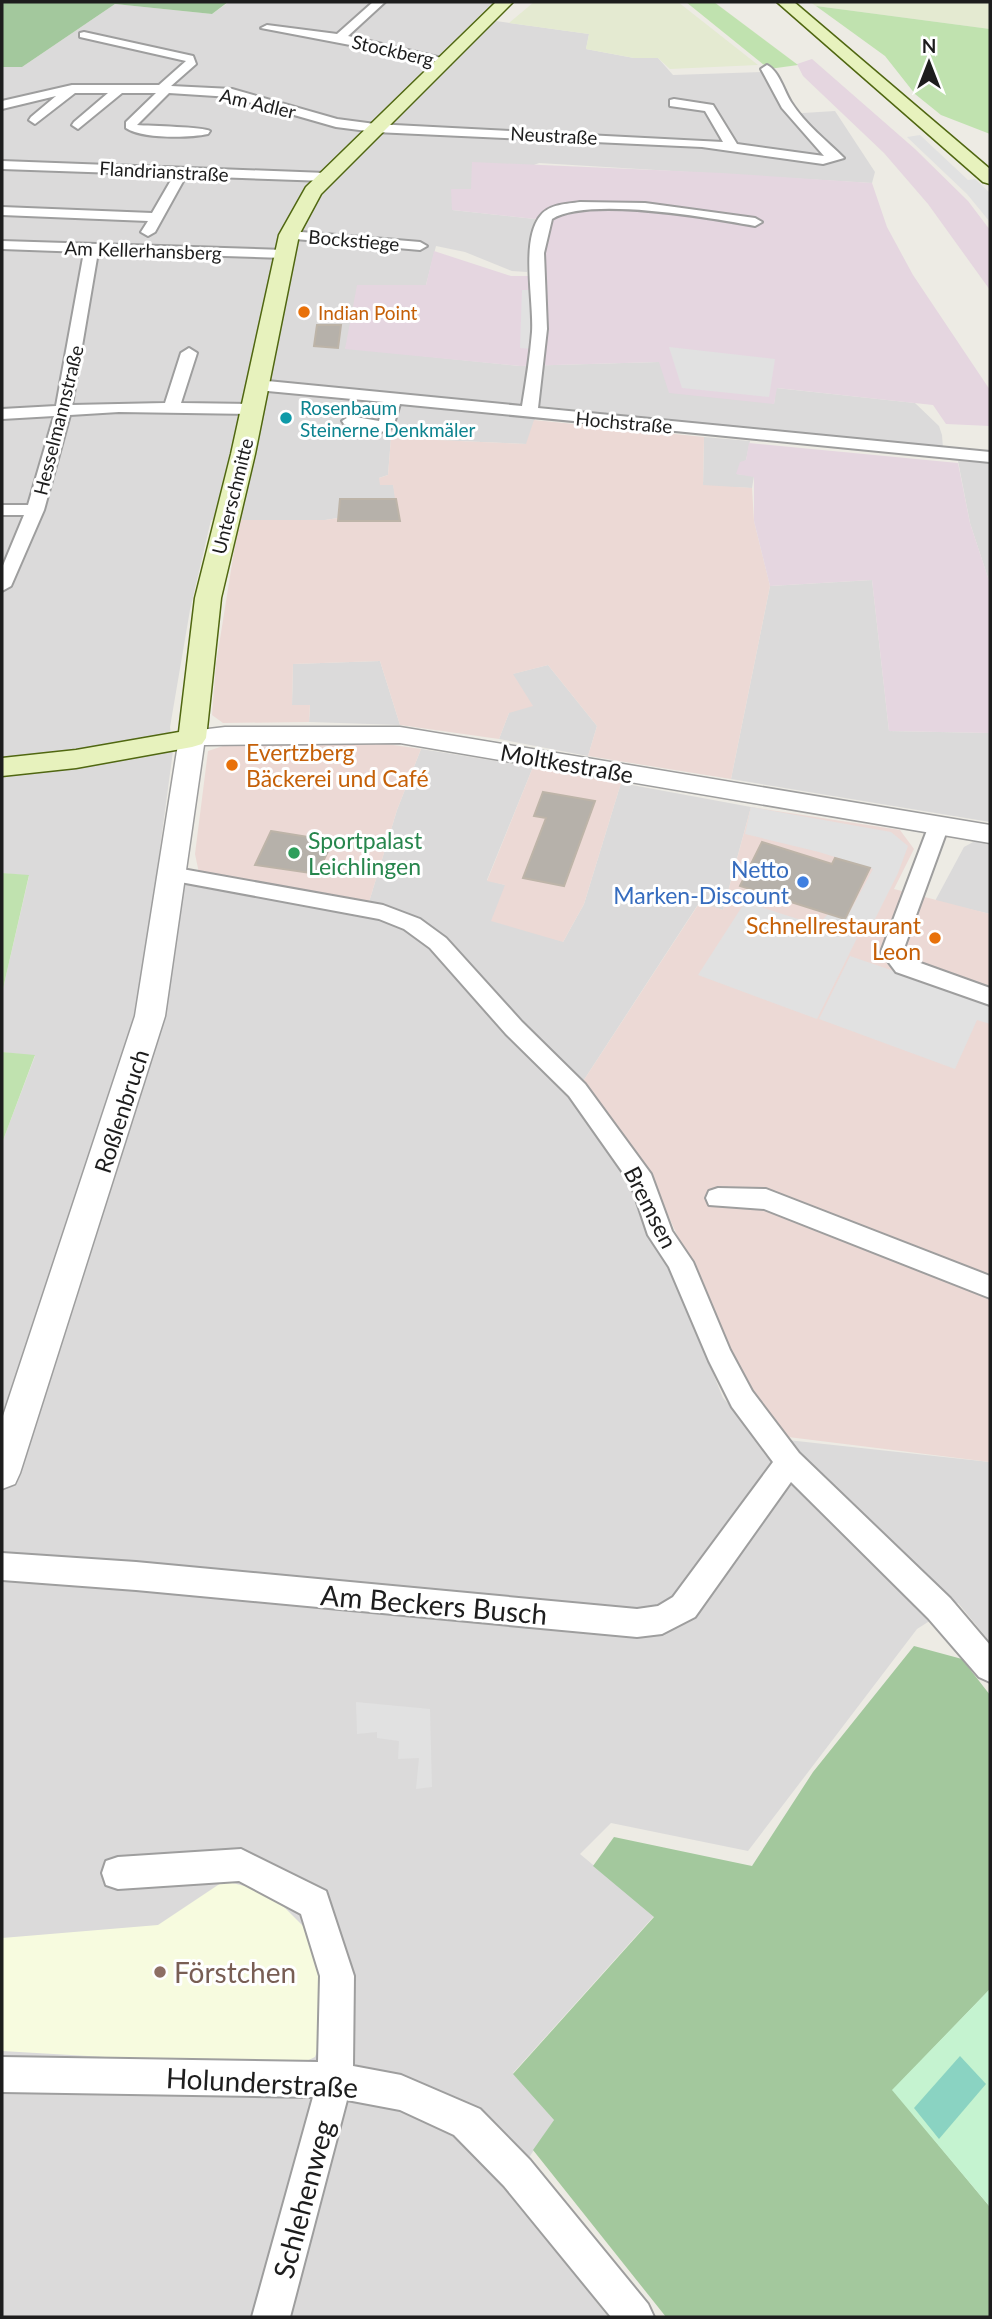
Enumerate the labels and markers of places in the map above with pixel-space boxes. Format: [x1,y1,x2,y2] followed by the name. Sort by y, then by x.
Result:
[318,301,418,324] place label: Indian Point
[296,304,312,320] marker: Indian Point
[300,396,475,441] place label: Rosenbaum Steinerne Denkmäler
[278,410,294,426] marker: Rosenbaum Steinerne Denkmäler
[246,738,429,792] place label: Evertzberg Bäckerei und Café
[224,757,240,773] marker: Evertzberg Bäckerei und Café
[308,826,423,880] place label: Sportpalast Leichlingen
[286,845,302,861] marker: Sportpalast Leichlingen
[613,855,790,909] place label: Netto Marken-Discount
[795,874,811,890] marker: Netto Marken-Discount
[746,911,922,965] place label: Schnellrestaurant Leon
[927,930,943,946] marker: Schnellrestaurant Leon
[174,1955,296,1989] place label: Förstchen
[152,1964,168,1980] marker: Förstchen

